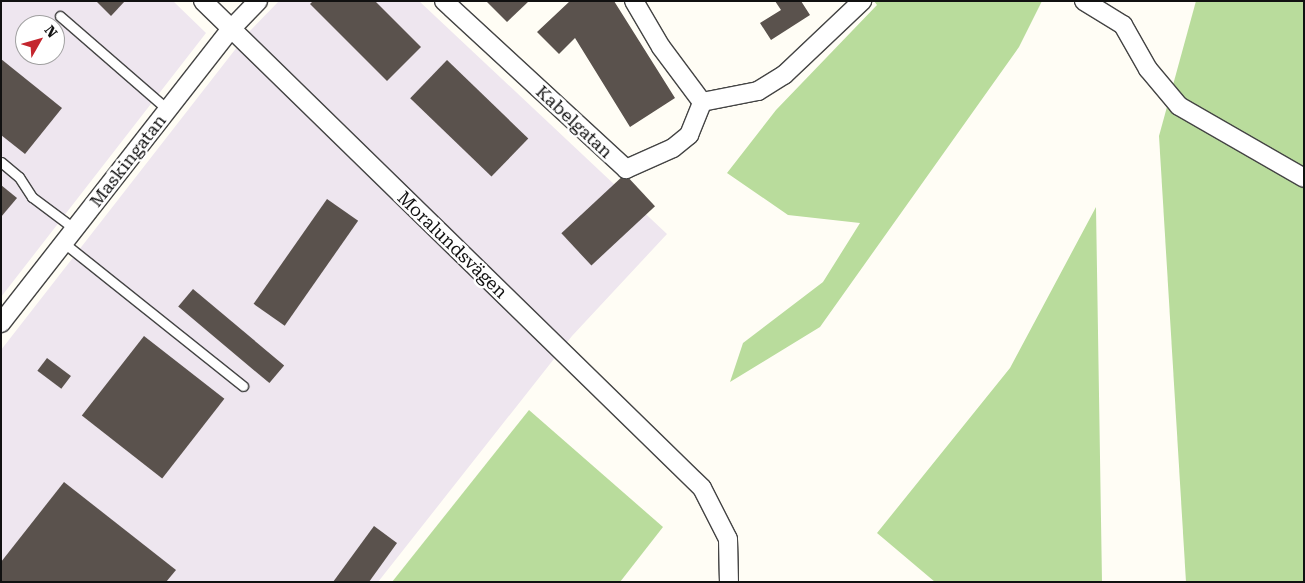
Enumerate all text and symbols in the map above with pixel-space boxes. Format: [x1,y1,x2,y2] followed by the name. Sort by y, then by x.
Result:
[15,15,65,65] north arrow
[41,22,61,41] text: N
[531,81,617,163] street label: Kabelgatan
[85,110,171,212] street label: Maskingatan
[393,187,511,303] street label: Moralundsvägen

